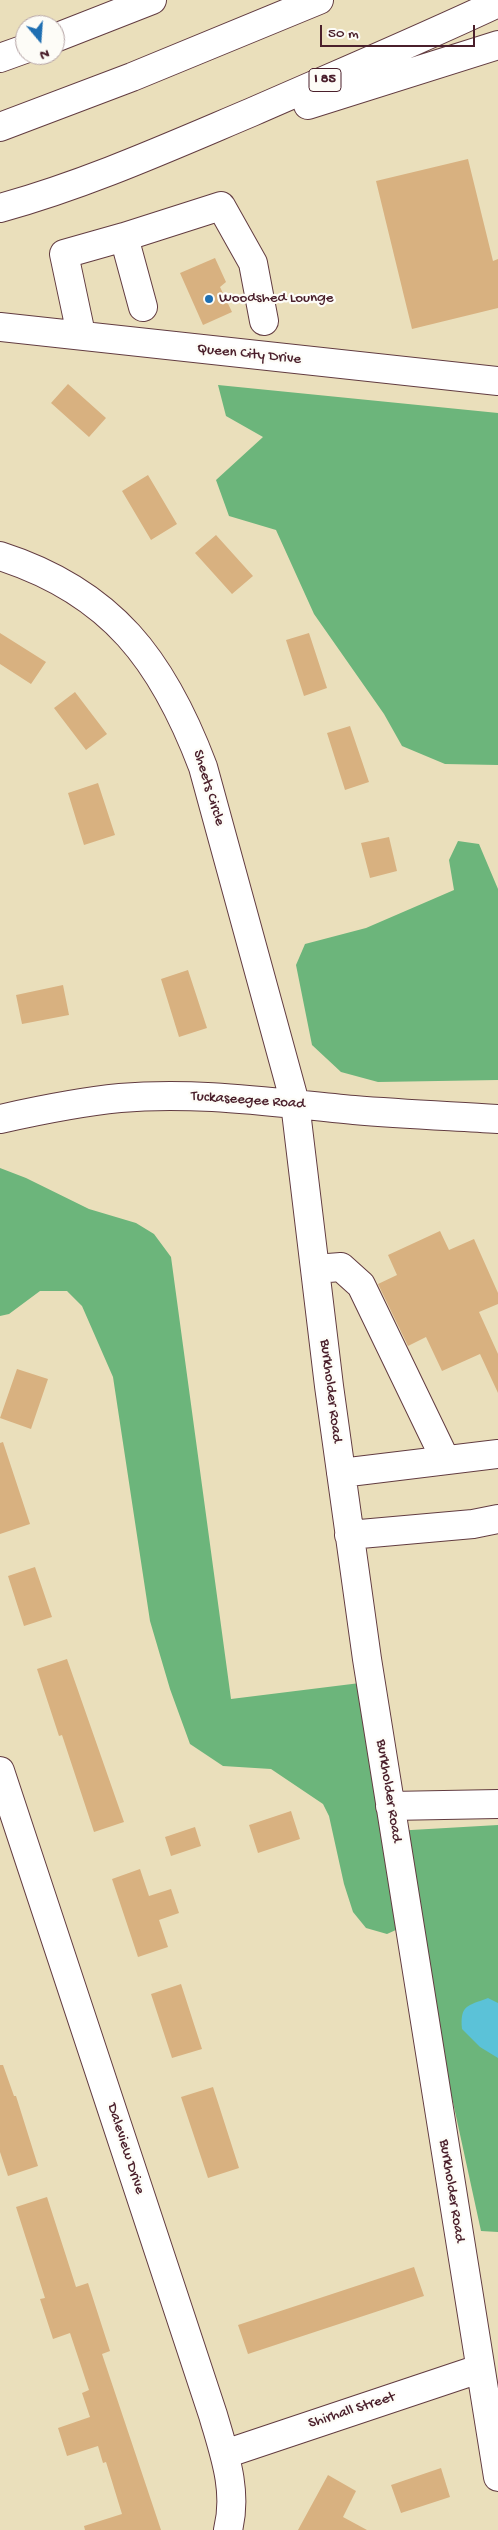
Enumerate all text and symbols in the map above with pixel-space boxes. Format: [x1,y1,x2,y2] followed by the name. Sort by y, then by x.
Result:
[15,15,65,65] north arrow
[323,15,478,47] scale bar
[328,25,359,43] text: 50 m
[38,44,51,63] text: N
[309,68,341,92] road number: I 85
[219,290,333,308] place label: Woodshed Lounge
[203,293,215,305] marker: Woodshed Lounge
[196,341,302,369] street label: Queen City Drive
[188,748,228,828] street label: Sheets Circle
[190,1088,306,1114] street label: Tuckaseegee Road
[315,1338,345,1444] street label: Burkholder Road
[371,1738,405,1844] street label: Burkholder Road
[102,2101,148,2197] street label: Daleview Drive
[434,2138,468,2244] street label: Burkholder Road
[306,2389,398,2433] street label: Shirhall Street

